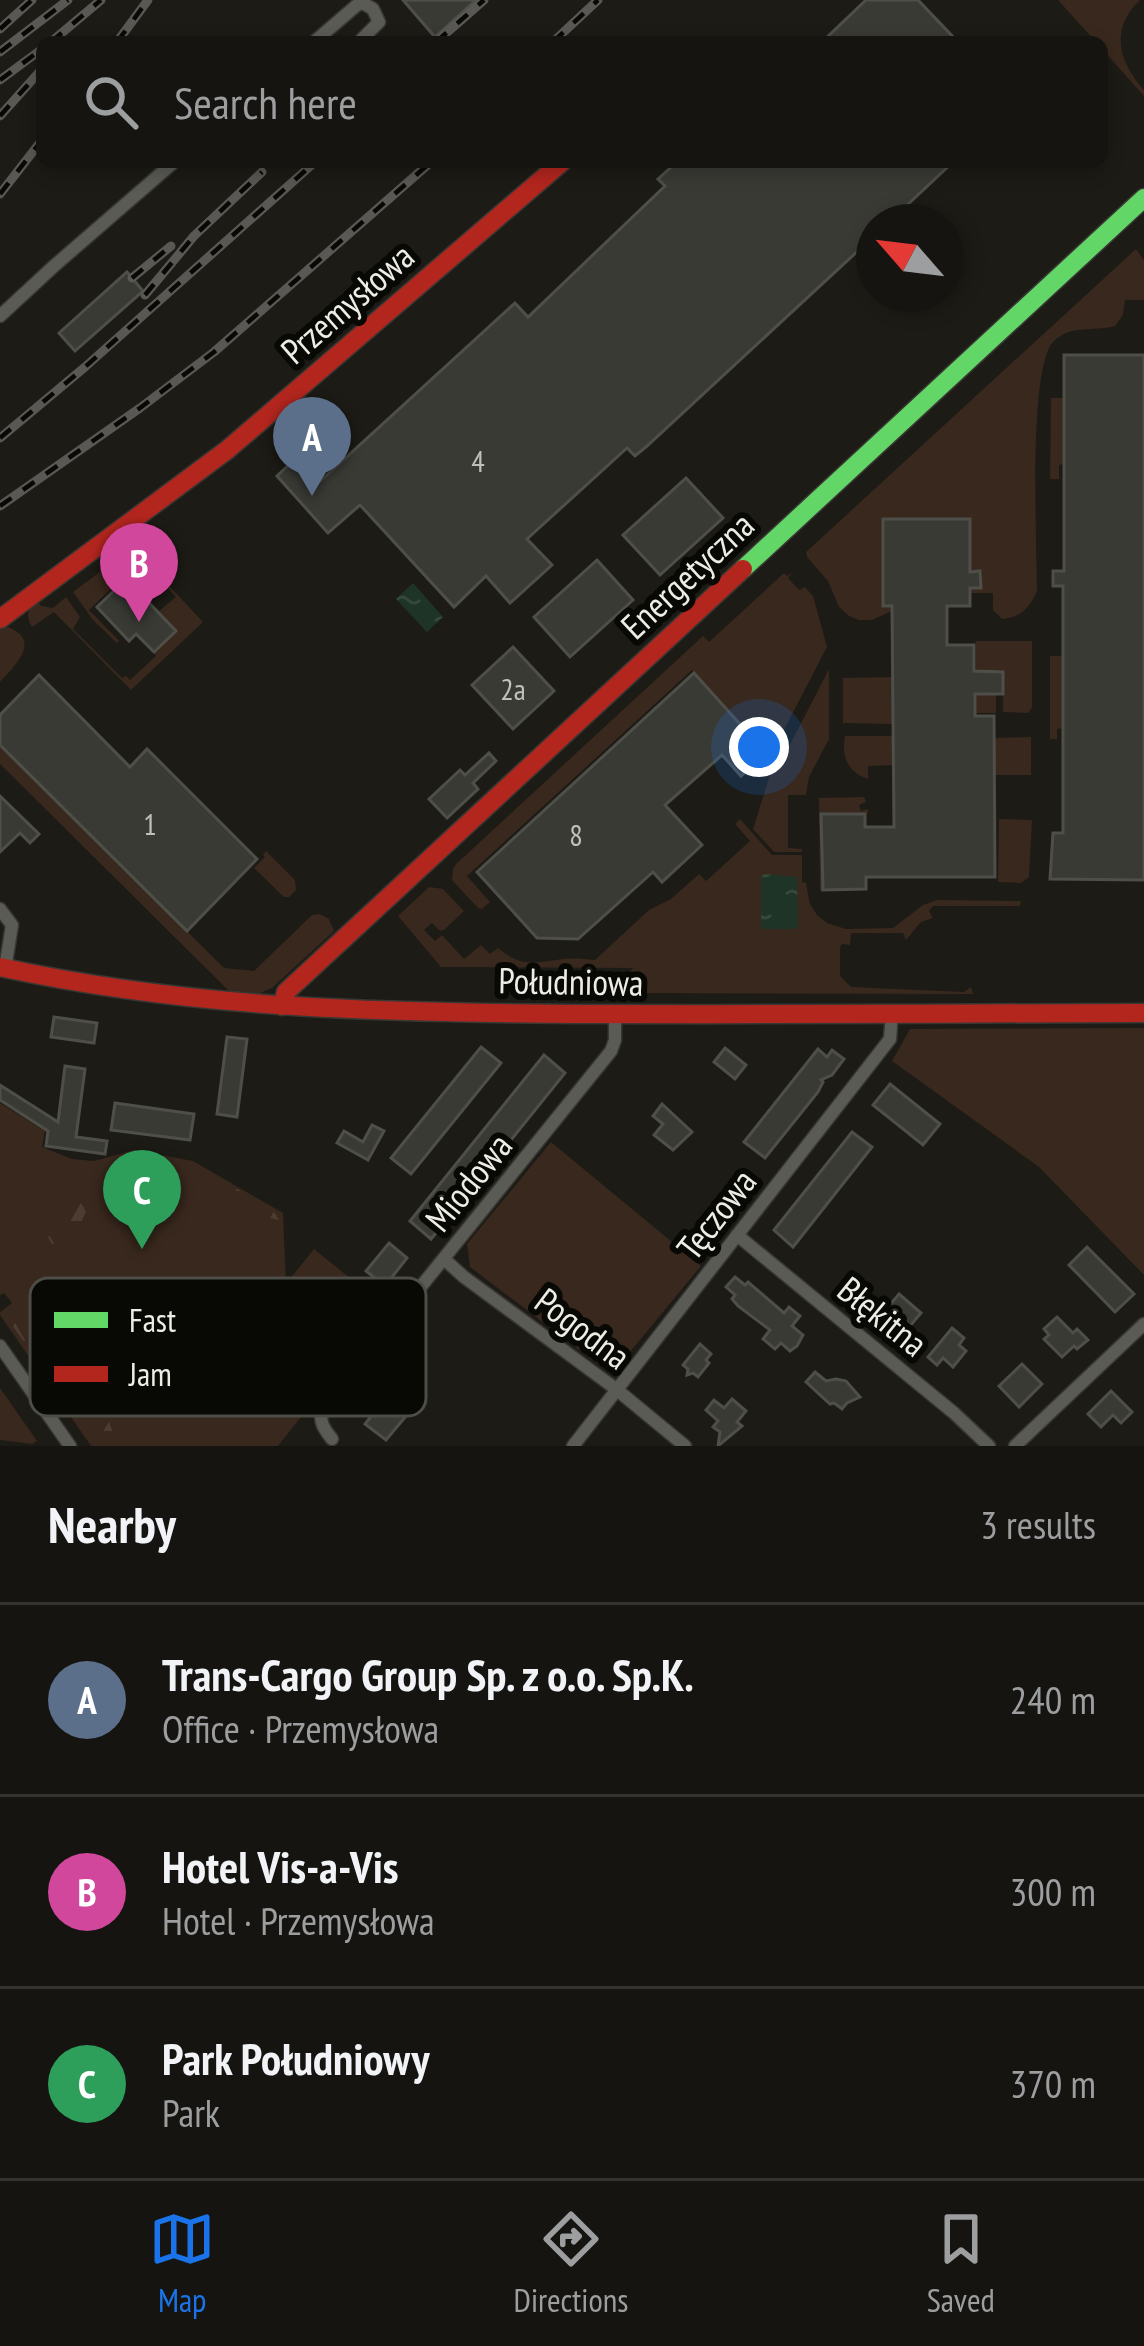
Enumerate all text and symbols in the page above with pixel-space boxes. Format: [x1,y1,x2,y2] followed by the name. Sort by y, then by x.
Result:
[36,36,1108,168] search box
[78,69,144,135] icon: search
[174,73,357,131] text: Search here
[856,204,964,312] north arrow
[271,232,423,374] street label: Przemysłowa
[273,397,351,496] pin: A
[471,441,485,480] house number: 4
[611,501,763,649] street label: Energetyczna
[100,523,178,622] pin: B
[500,669,526,708] house number: 2a
[729,717,789,777] your location
[143,804,157,843] house number: 1
[569,815,583,854] house number: 8
[498,956,644,1006] street label: Południowa
[414,1123,522,1241] street label: Miodowa
[103,1150,181,1249] pin: C
[666,1159,766,1269] street label: Tęczowa
[829,1266,937,1366] street label: Błękitna
[526,1277,640,1379] street label: Pogodna
[30,1278,426,1416] legend
[129,1298,176,1341] text: Fast
[128,1352,172,1395] text: Jam
[48,1491,176,1557] text: Nearby
[980,1499,1096,1550] text: 3 results
[162,1645,694,1703] text: Trans-Cargo Group Sp. z o.o. Sp.K.
[77,1674,97,1725] text: A
[1010,1674,1096,1725] text: 240 m
[162,1703,439,1754] text: Office · Przemysłowa
[162,1837,399,1895] text: Hotel Vis-a-Vis
[77,1866,97,1917] text: B
[1010,1866,1096,1917] text: 300 m
[162,1895,435,1946] text: Hotel · Przemysłowa
[162,2029,429,2087] text: Park Południowy
[78,2058,96,2109] text: C
[1010,2058,1096,2109] text: 370 m
[162,2087,220,2138] text: Park
[149,2206,215,2321] tab: Map
[514,2206,628,2321] tab: Directions
[927,2206,995,2321] tab: Saved

